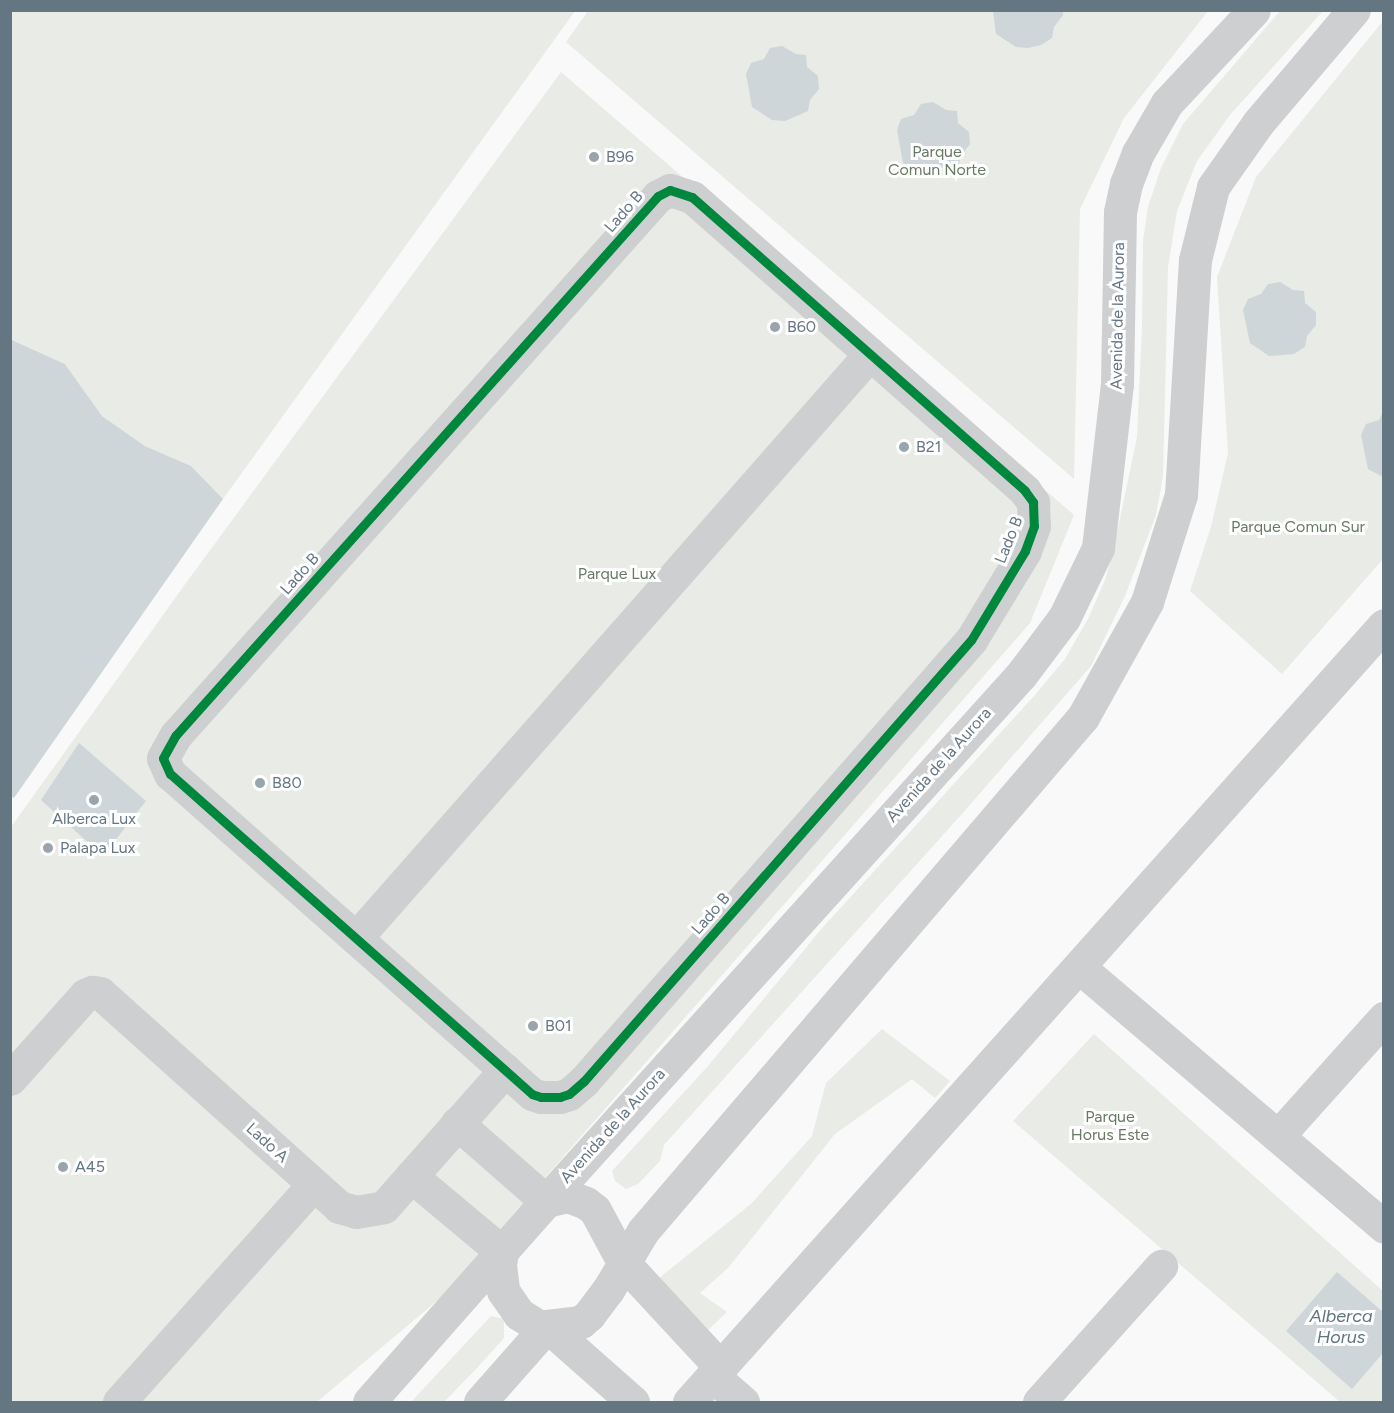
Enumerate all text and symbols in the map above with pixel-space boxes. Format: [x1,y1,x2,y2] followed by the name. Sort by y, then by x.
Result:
[888,142,986,180] park label: Parque Comun Norte
[606,147,634,167] place label: B96
[587,150,601,164] marker: B96
[601,187,647,237] street label: Lado B
[1107,242,1129,390] street label: Avenida de la Aurora
[787,317,816,337] place label: B60
[768,320,782,334] marker: B60
[916,437,941,457] place label: B21
[897,440,911,454] marker: B21
[991,514,1027,566] street label: Lado B
[1231,517,1365,537] park label: Parque Comun Sur
[277,549,323,599] street label: Lado B
[578,564,656,584] park label: Parque Lux
[883,704,995,826] street label: Avenida de la Aurora
[272,773,302,793] place label: B80
[253,776,267,790] marker: B80
[87,793,101,807] marker: Alberca Lux
[52,809,136,829] place label: Alberca Lux
[60,838,135,858] place label: Palapa Lux
[41,841,55,855] marker: Palapa Lux
[688,889,734,939] street label: Lado B
[545,1016,572,1036] place label: B01
[526,1019,540,1033] marker: B01
[557,1065,669,1187] street label: Avenida de la Aurora
[1071,1107,1149,1145] park label: Parque Horus Este
[242,1119,292,1167] street label: Lado A
[75,1157,105,1177] place label: A45
[56,1160,70,1174] marker: A45
[1309,1306,1373,1348] water label: Alberca Horus

